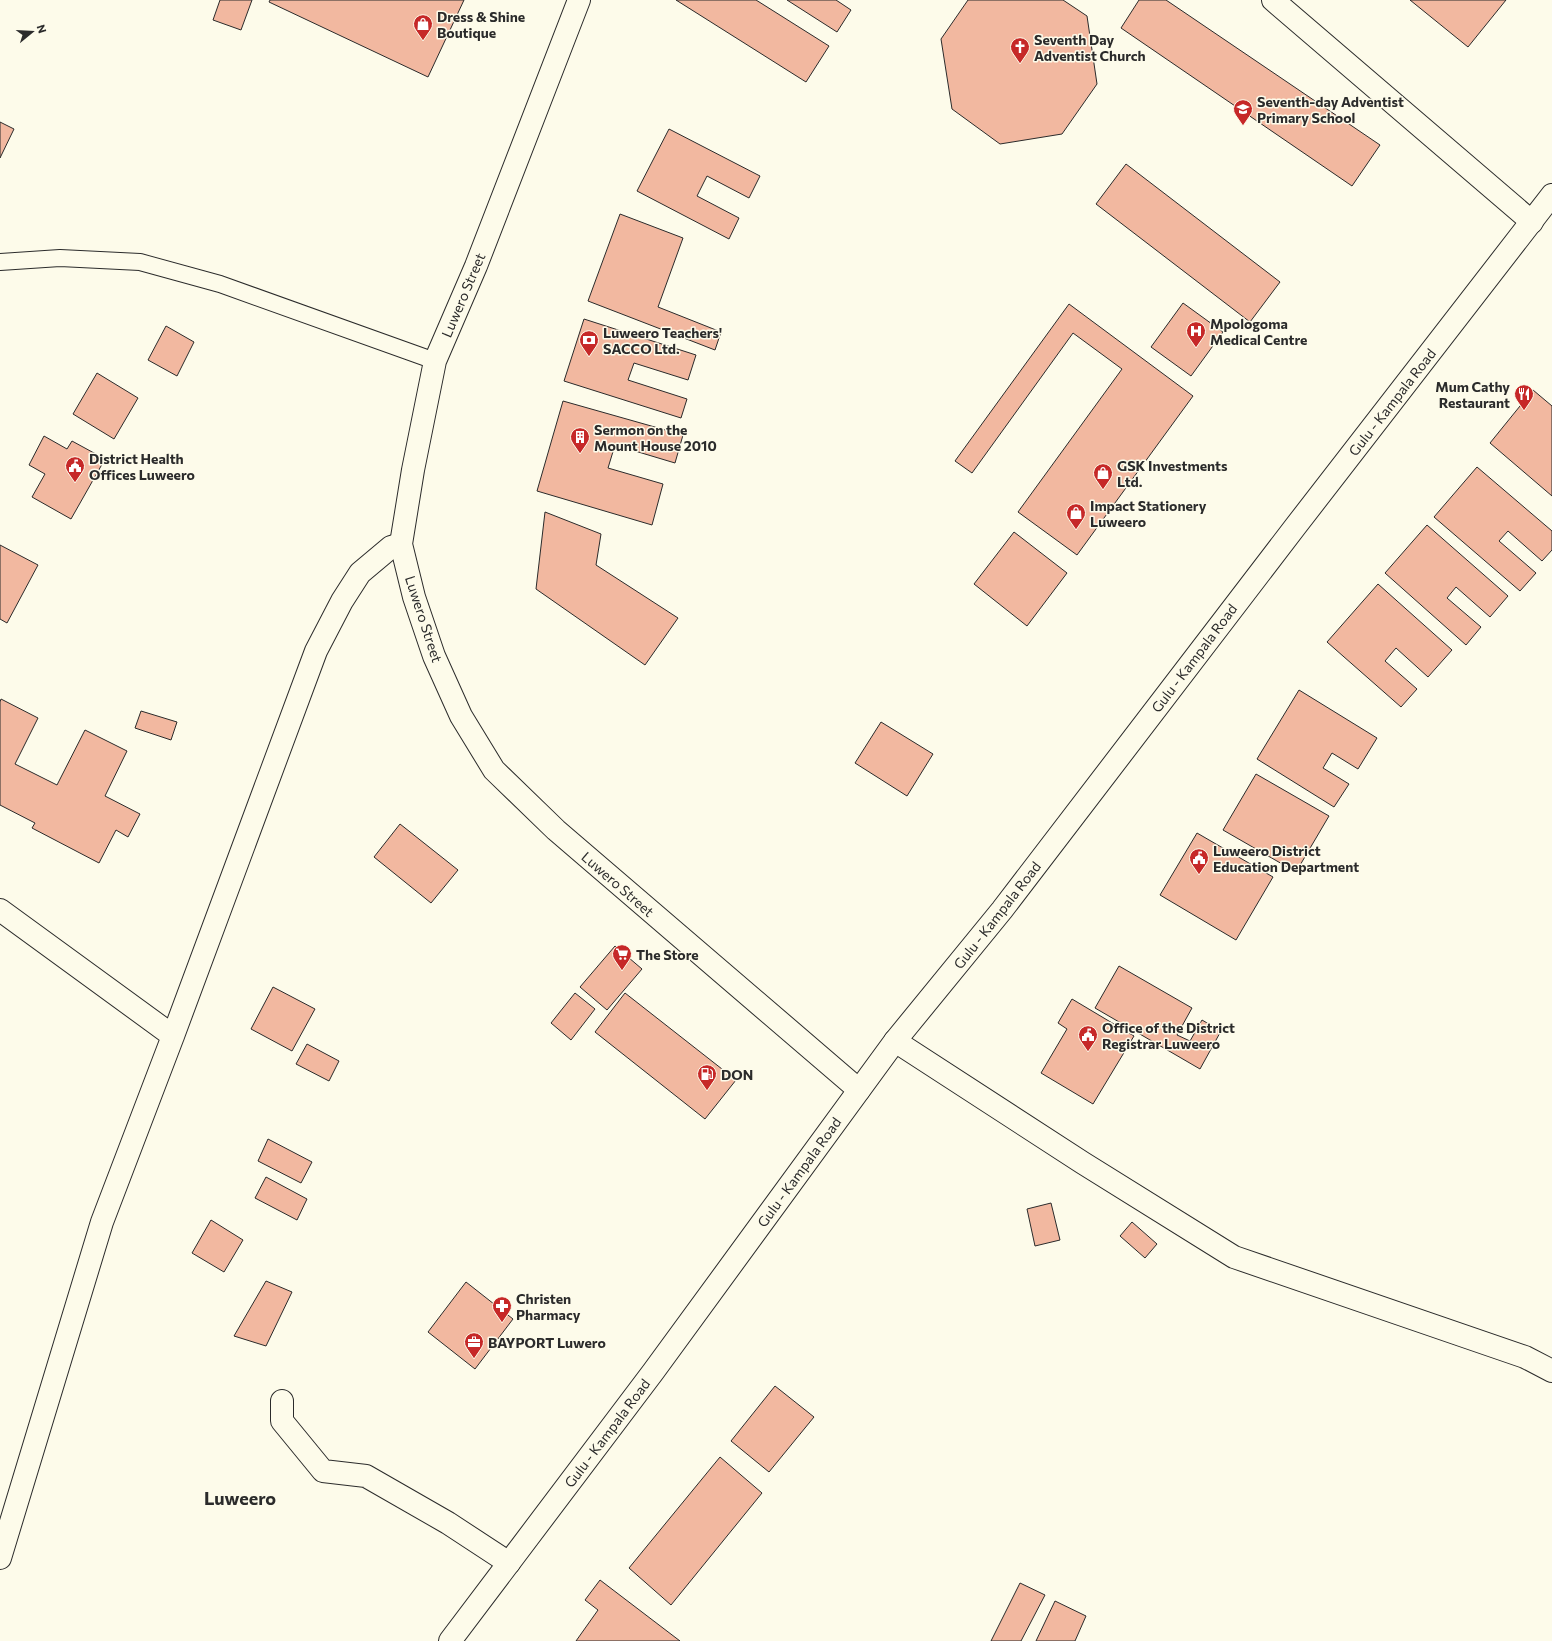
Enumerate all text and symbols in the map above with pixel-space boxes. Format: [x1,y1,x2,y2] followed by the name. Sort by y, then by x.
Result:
[437,8,525,41] place label: Dress & Shine Boutique
[12,12,52,52] north arrow
[412,13,434,41] shop icon: Dress & Shine Boutique
[35,23,49,35] text: N
[1034,31,1146,64] place label: Seventh Day Adventist Church
[1009,36,1031,64] church icon: Seventh Day Adventist Church
[1257,93,1404,126] place label: Seventh-day Adventist Primary School
[1232,98,1254,126] school or university icon: Seventh-day Adventist Primary School
[438,250,489,340] street label: Luwero Street
[1210,315,1307,348] place label: Mpologoma Medical Centre
[1185,320,1207,348] hospital icon: Mpologoma Medical Centre
[603,324,722,357] place label: Luweero Teachers' SACCO Ltd.
[578,329,600,357] bank icon: Luweero Teachers' SACCO Ltd.
[1345,345,1439,459] street label: Gulu - Kampala Road
[1435,378,1510,411] place label: Mum Cathy Restaurant
[1513,383,1535,411] restaurant icon: Mum Cathy Restaurant
[594,421,717,454] place label: Sermon on the Mount House 2010
[569,426,591,454] building icon: Sermon on the Mount House 2010
[89,450,195,483] place label: District Health Offices Luweero
[64,455,86,483] public building icon: District Health Offices Luweero
[1117,457,1228,490] place label: GSK Investments Ltd.
[1092,462,1114,490] shop icon: GSK Investments Ltd.
[1090,497,1207,530] place label: Impact Stationery Luweero
[1065,502,1087,530] shop icon: Impact Stationery Luweero
[402,574,446,665] street label: Luwero Street
[1148,600,1240,716] street label: Gulu - Kampala Road
[1213,842,1359,875] place label: Luweero District Education Department
[1188,847,1210,875] public building icon: Luweero District Education Department
[578,848,658,920] street label: Luwero Street
[950,858,1044,972] street label: Gulu - Kampala Road
[611,943,633,971] supermarket icon: The Store
[636,946,699,963] place label: The Store
[1102,1019,1235,1052] place label: Office of the District Registrar Luweero
[1077,1024,1099,1052] public building icon: Office of the District Registrar Luweero
[696,1063,718,1091] fuel station icon: DON
[721,1066,753,1083] place label: DON
[753,1114,845,1230] street label: Gulu - Kampala Road
[516,1290,581,1323] place label: Christen Pharmacy
[491,1295,513,1323] pharmacy icon: Christen Pharmacy
[463,1331,485,1359] office icon: BAYPORT Luwero
[488,1334,606,1351] place label: BAYPORT Luwero
[561,1375,653,1491] street label: Gulu - Kampala Road
[204,1487,276,1509] district label: Luweero

